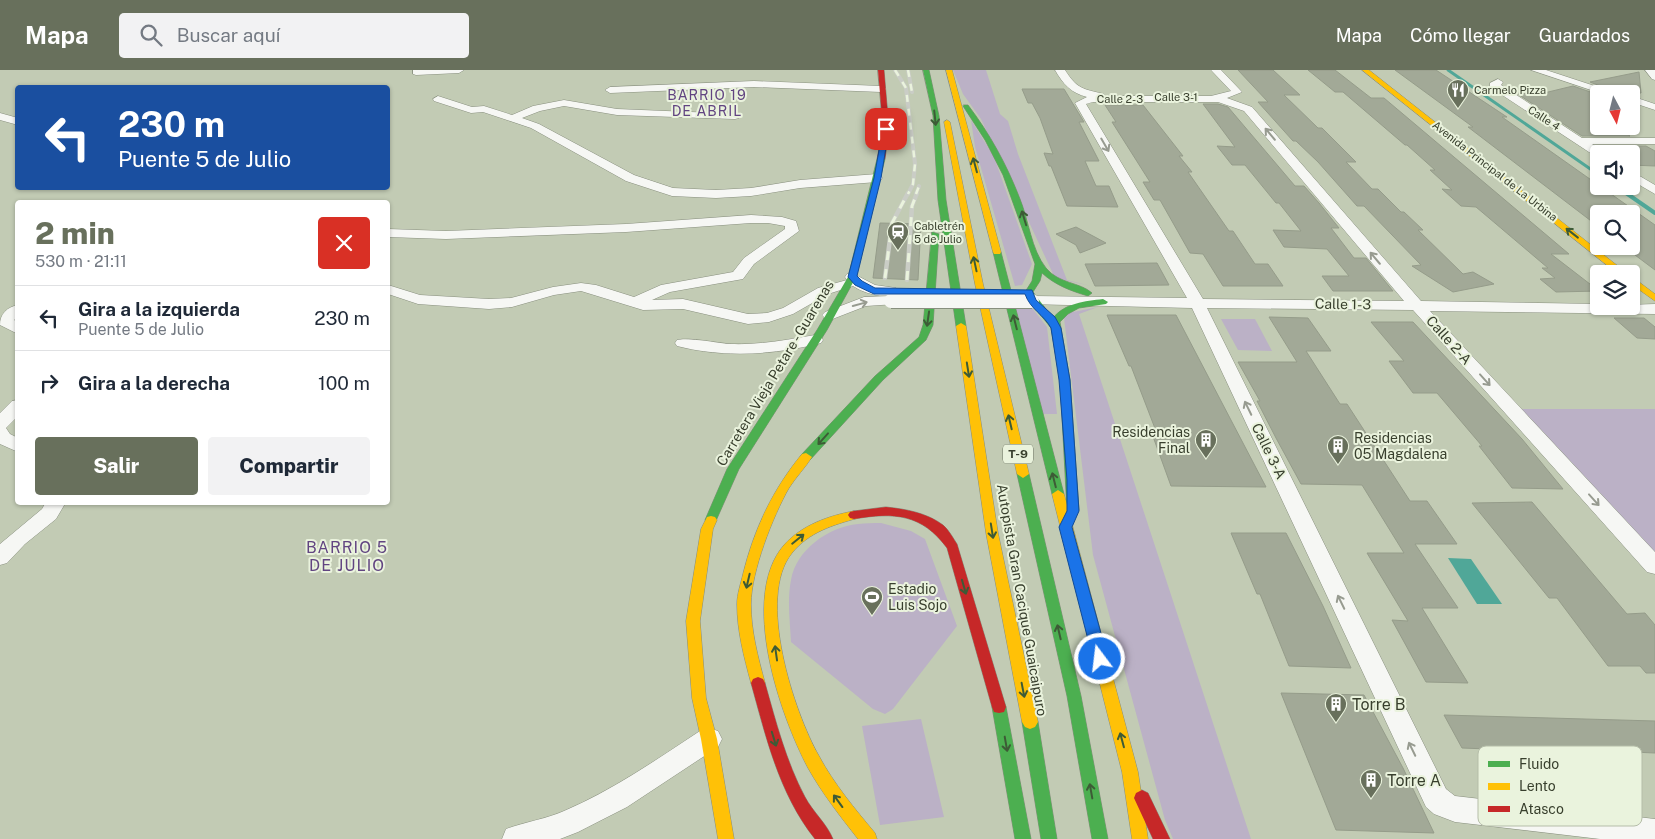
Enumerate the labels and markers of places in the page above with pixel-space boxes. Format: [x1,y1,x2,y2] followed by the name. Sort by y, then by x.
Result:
[1446,78,1470,109] restaurant icon: Carmelo Pizza
[1474,84,1546,96] place label: Carmelo Pizza
[865,108,907,150] pin
[886,220,910,251] station icon: Cabletrén 5 de Julio
[914,220,964,245] place label: Cabletrén 5 de Julio
[1112,424,1190,456] place label: Residencias Final
[1194,428,1218,459] building icon: Residencias Final
[1354,430,1447,462] place label: Residencias 05 Magdalena
[1326,434,1350,465] building icon: Residencias 05 Magdalena
[888,581,947,613] place label: Estadio Luis Sojo
[860,585,884,616] sports icon: Estadio Luis Sojo
[1324,692,1348,723] building icon: Torre B
[1352,695,1405,714] place label: Torre B
[1359,768,1383,799] building icon: Torre A
[1387,771,1441,790] place label: Torre A

